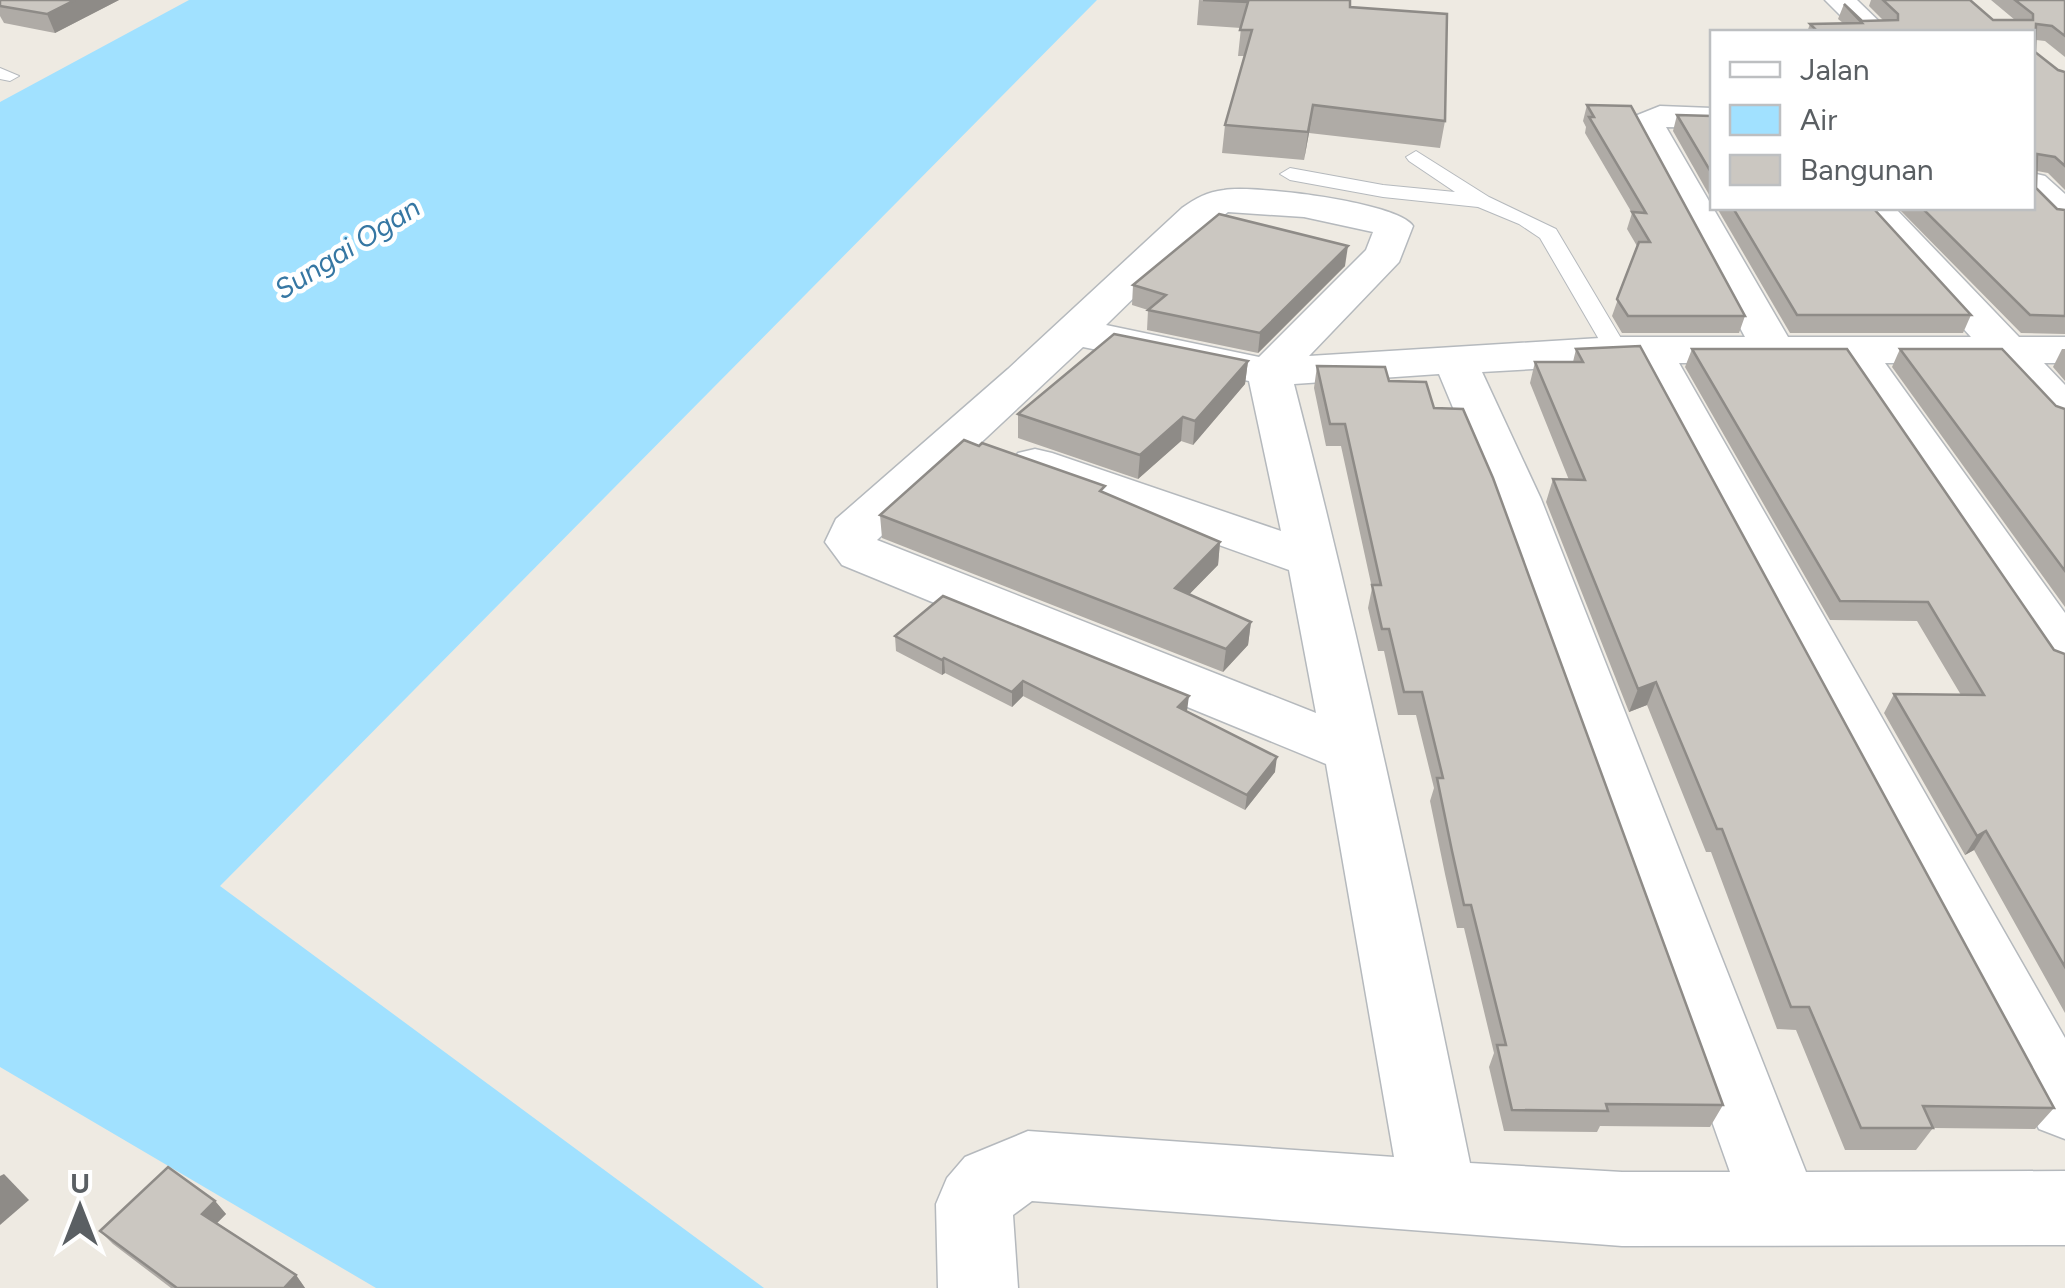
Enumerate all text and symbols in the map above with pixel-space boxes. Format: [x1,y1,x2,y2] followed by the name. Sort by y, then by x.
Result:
[1710,30,2035,210] legend
[1800,51,1869,88] text: Jalan
[1800,101,1837,138] text: Air
[1800,151,1934,188] text: Bangunan
[268,190,426,306] water label: Sungai Ogan
[30,1158,130,1258] north arrow
[70,1166,90,1200] text: U

